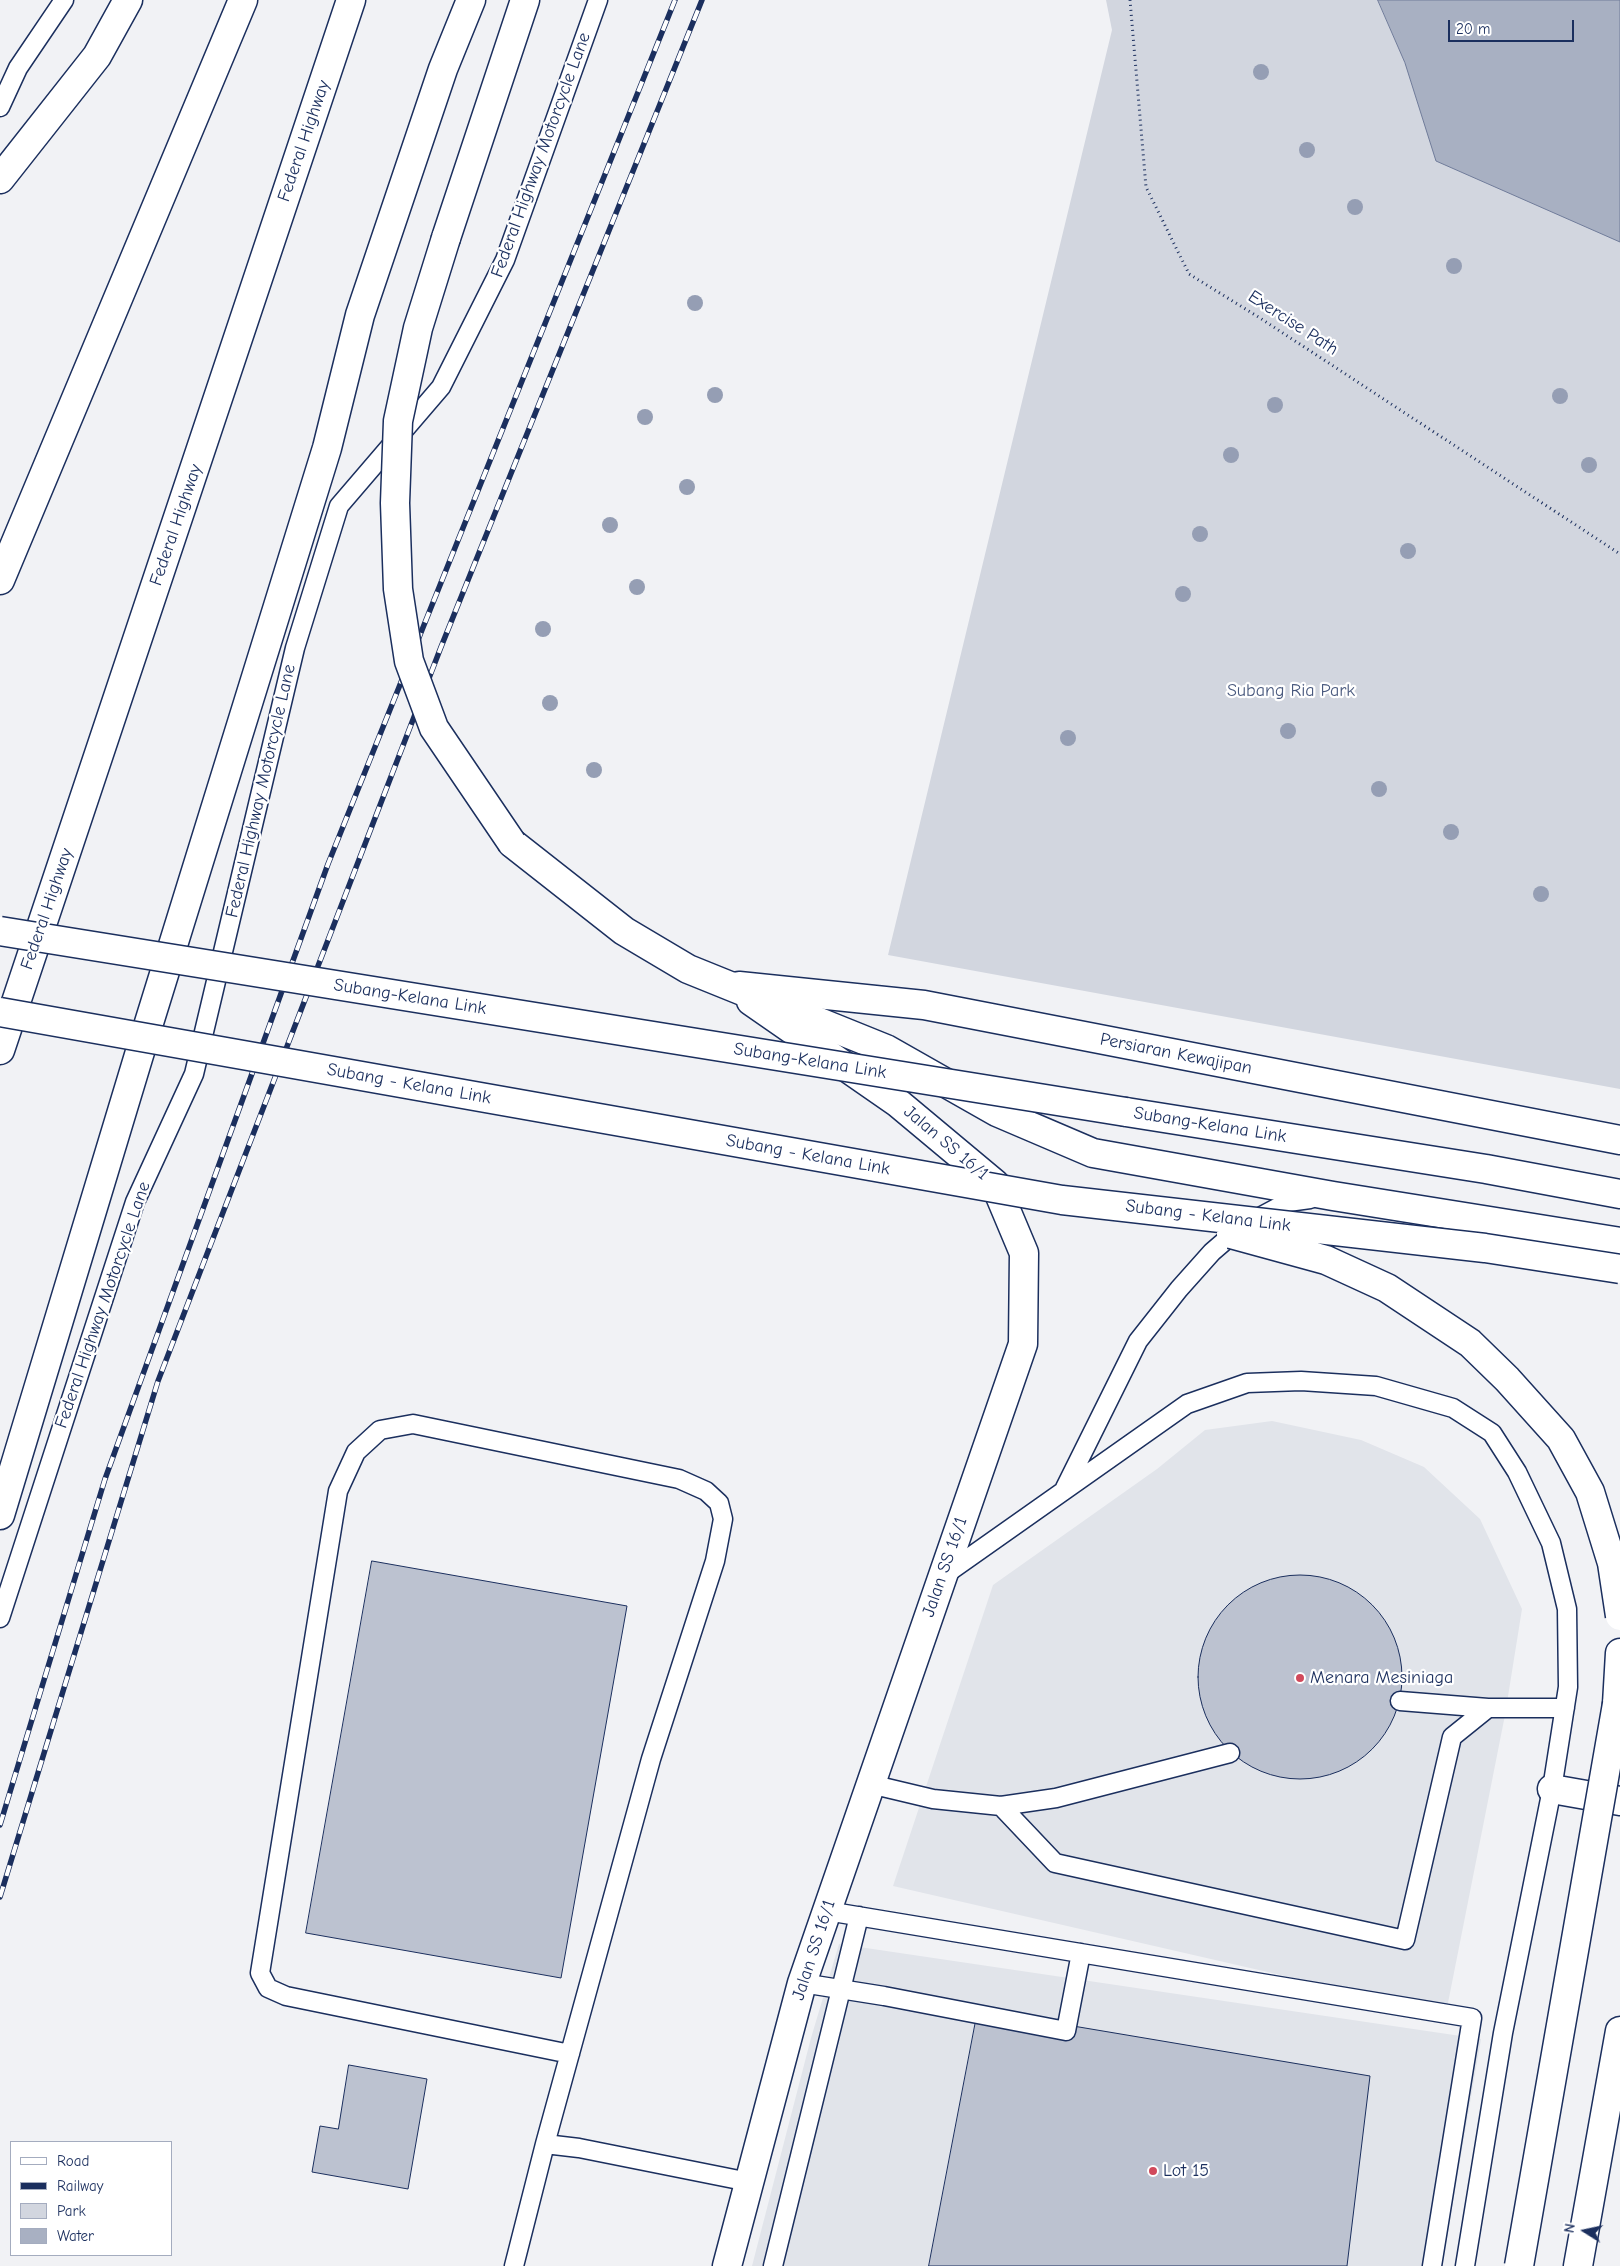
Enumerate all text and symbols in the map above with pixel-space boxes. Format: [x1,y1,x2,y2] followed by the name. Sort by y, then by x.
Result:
[1450,10,1576,42] scale bar
[1456,20,1490,38] text: 20 m
[487,29,595,281] street label: Federal Highway Motorcycle Lane
[273,77,335,205] street label: Federal Highway
[1244,286,1342,360] street label: Exercise Path
[145,461,207,589] street label: Federal Highway
[221,662,301,920] street label: Federal Highway Motorcycle Lane
[1227,680,1355,702] park label: Subang Ria Park
[16,845,78,973] street label: Federal Highway
[332,974,488,1020] street label: Subang-Kelana Link
[1098,1029,1254,1079] street label: Persiaran Kewajipan
[732,1038,888,1084] street label: Subang-Kelana Link
[325,1059,493,1109] street label: Subang - Kelana Link
[899,1101,993,1185] street label: Jalan SS 16/1
[1132,1102,1288,1148] street label: Subang-Kelana Link
[724,1130,892,1180] street label: Subang - Kelana Link
[51,1179,155,1431] street label: Federal Highway Motorcycle Lane
[1124,1195,1292,1237] street label: Subang - Kelana Link
[918,1514,972,1620] street label: Jalan SS 16/1
[1310,1667,1453,1689] place label: Menara Mesiniaga
[1294,1672,1306,1684] marker: Menara Mesiniaga
[788,1897,840,2003] street label: Jalan SS 16/1
[10,2141,172,2256] legend
[57,2152,89,2170] text: Road
[1163,2160,1209,2182] place label: Lot 15
[1147,2165,1159,2177] marker: Lot 15
[57,2177,103,2195] text: Railway
[57,2202,86,2220] text: Park
[1560,2206,1610,2256] north arrow
[1561,2222,1579,2234] text: N
[57,2227,94,2245] text: Water

